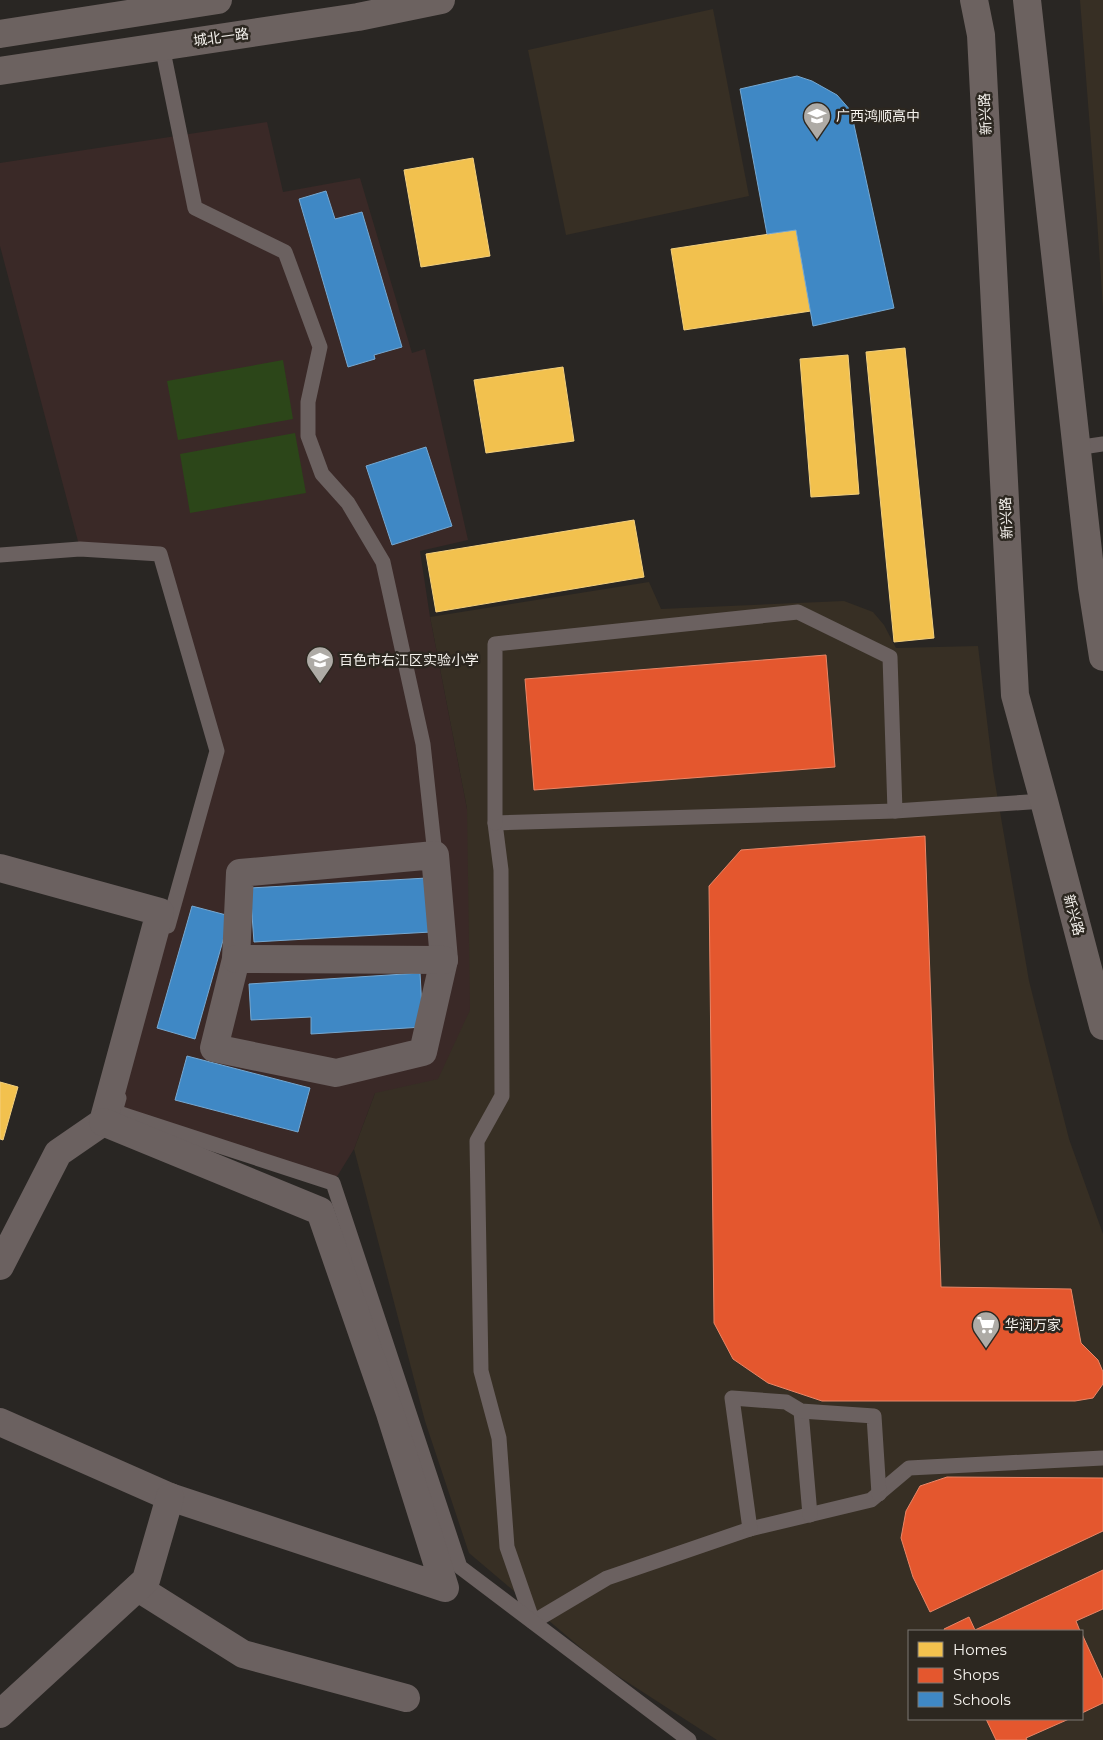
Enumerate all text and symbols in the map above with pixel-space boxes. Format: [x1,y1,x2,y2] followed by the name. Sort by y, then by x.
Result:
[192,24,250,50] street label: 城北一路
[975,93,995,135] street label: 新兴路
[802,101,832,140] school or university icon: 广西鸿顺高中
[836,107,920,125] place label: 广西鸿顺高中
[996,497,1016,539] street label: 新兴路
[305,645,335,684] school or university icon: 百色市右江区实验小学
[339,651,479,669] place label: 百色市右江区实验小学
[1060,892,1088,938] street label: 新兴路
[971,1310,1001,1349] supermarket icon: 华润万家
[1005,1316,1061,1334] place label: 华润万家
[908,1630,1083,1720] legend
[953,1640,1007,1659] text: Homes
[953,1665,999,1684] text: Shops
[953,1690,1011,1709] text: Schools

